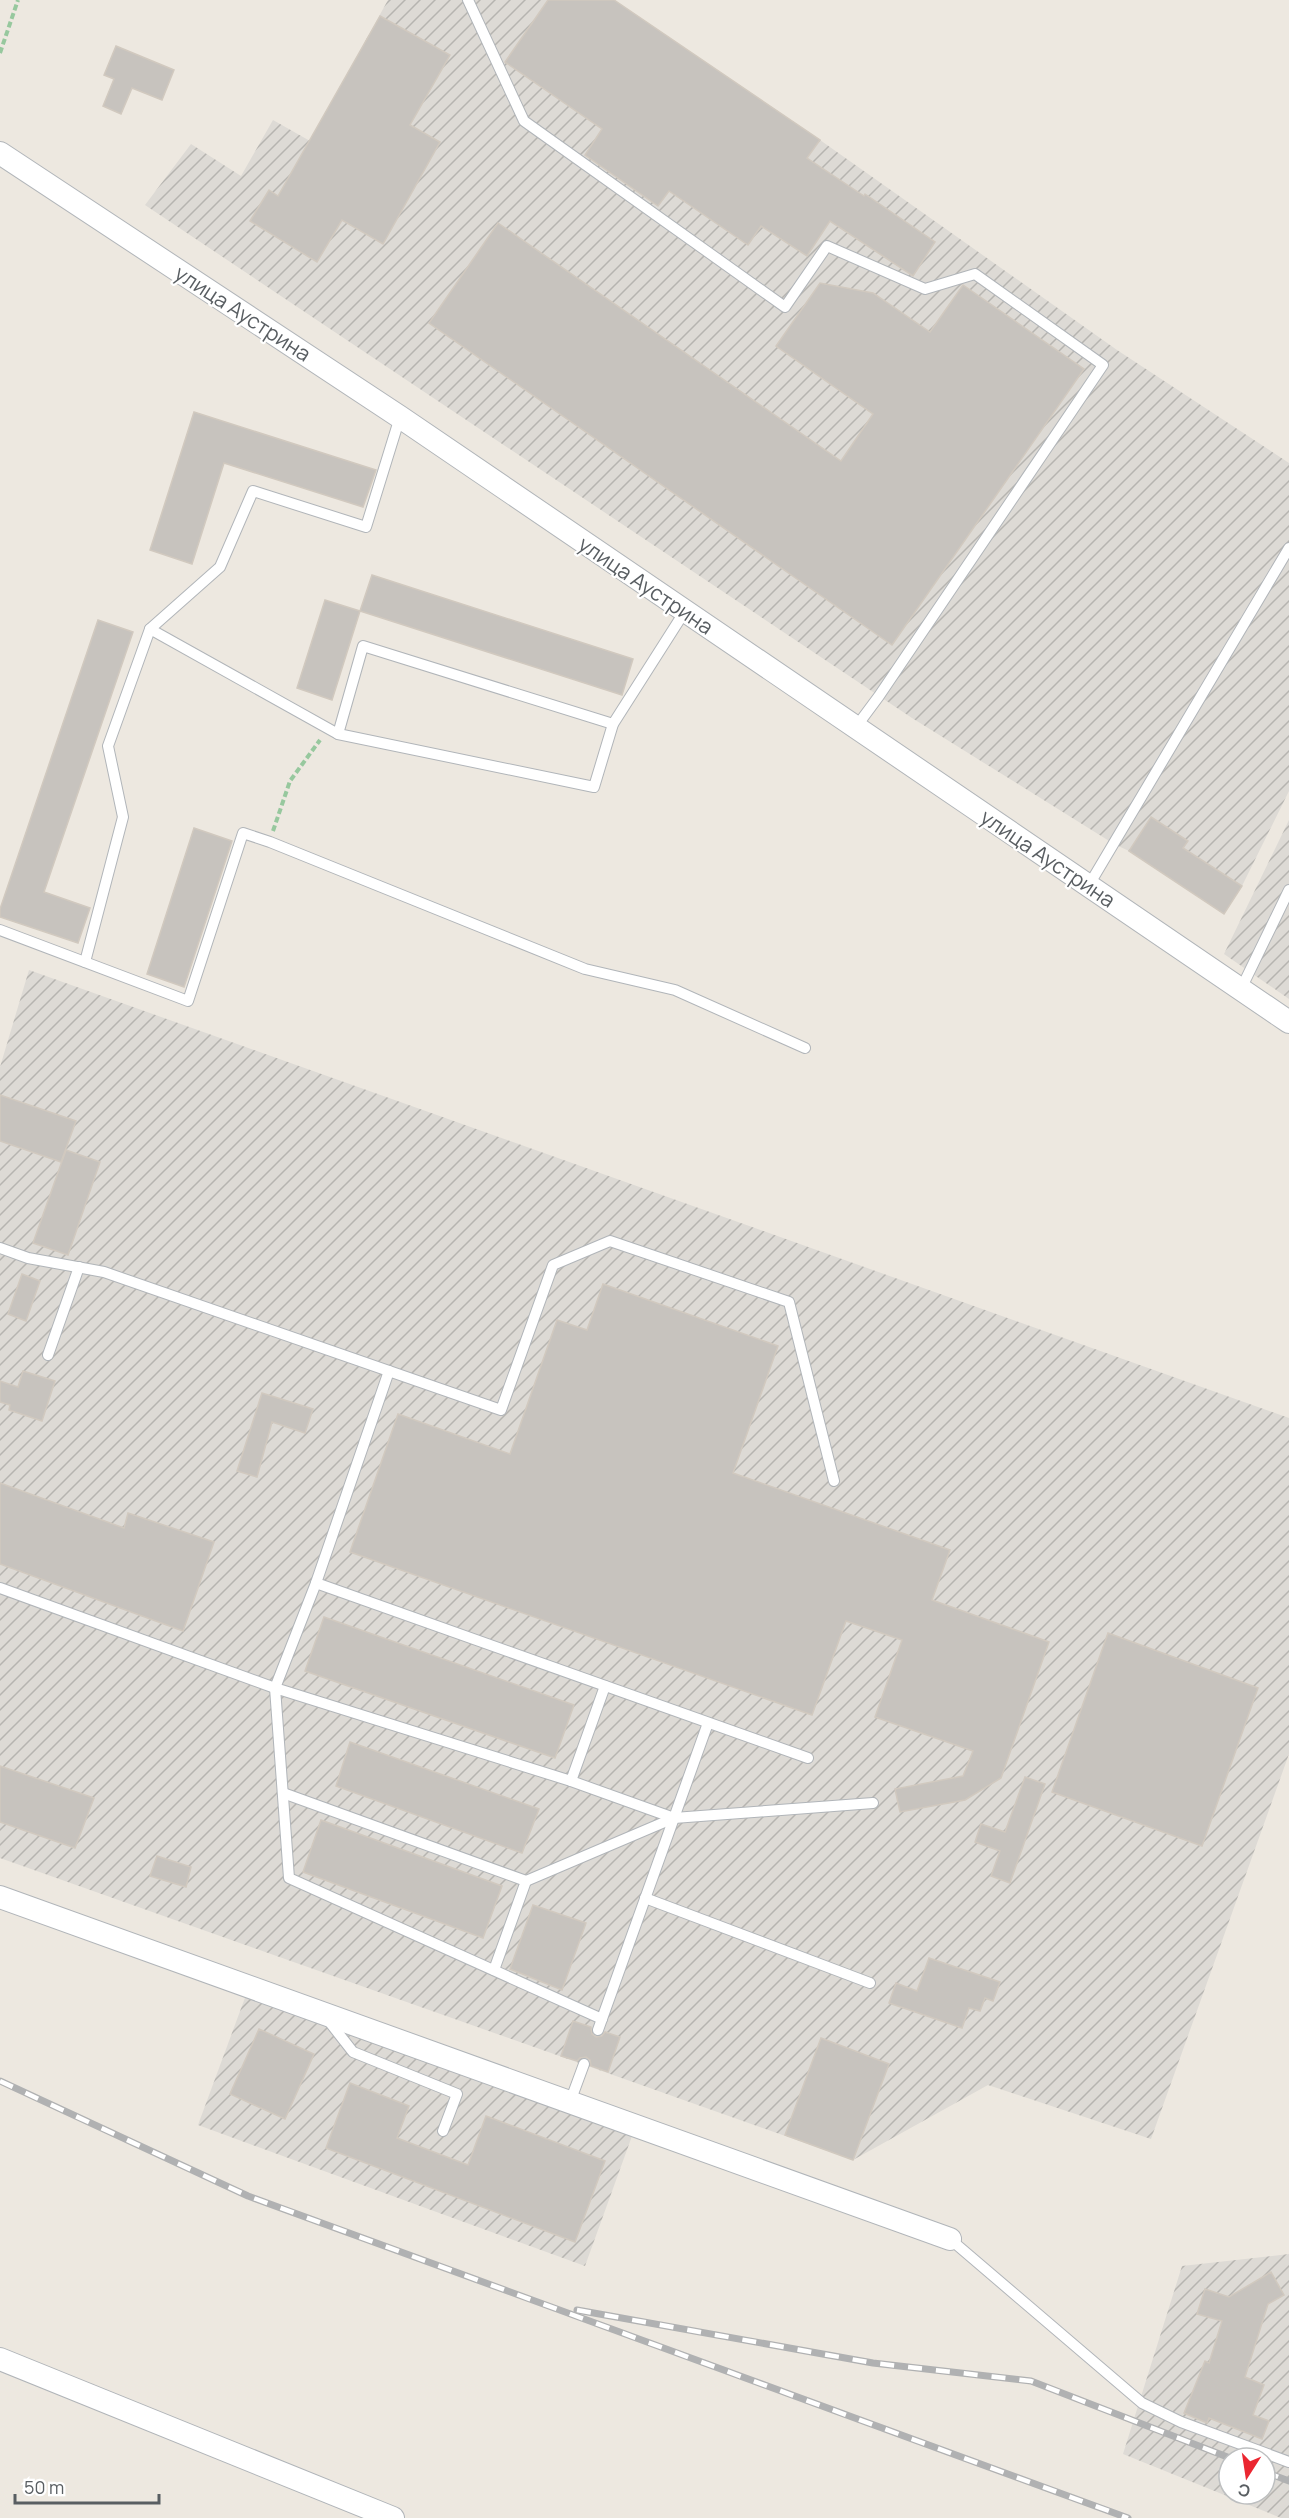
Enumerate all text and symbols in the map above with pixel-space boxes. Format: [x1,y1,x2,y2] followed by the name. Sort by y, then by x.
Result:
[170,259,316,367] street label: улица Аустрина
[573,530,719,640] street label: улица Аустрина
[975,803,1121,913] street label: улица Аустрина
[1217,2446,1277,2506] north arrow
[15,2467,159,2505] scale bar
[24,2475,64,2499] text: 50 m
[1236,2479,1252,2503] text: С

